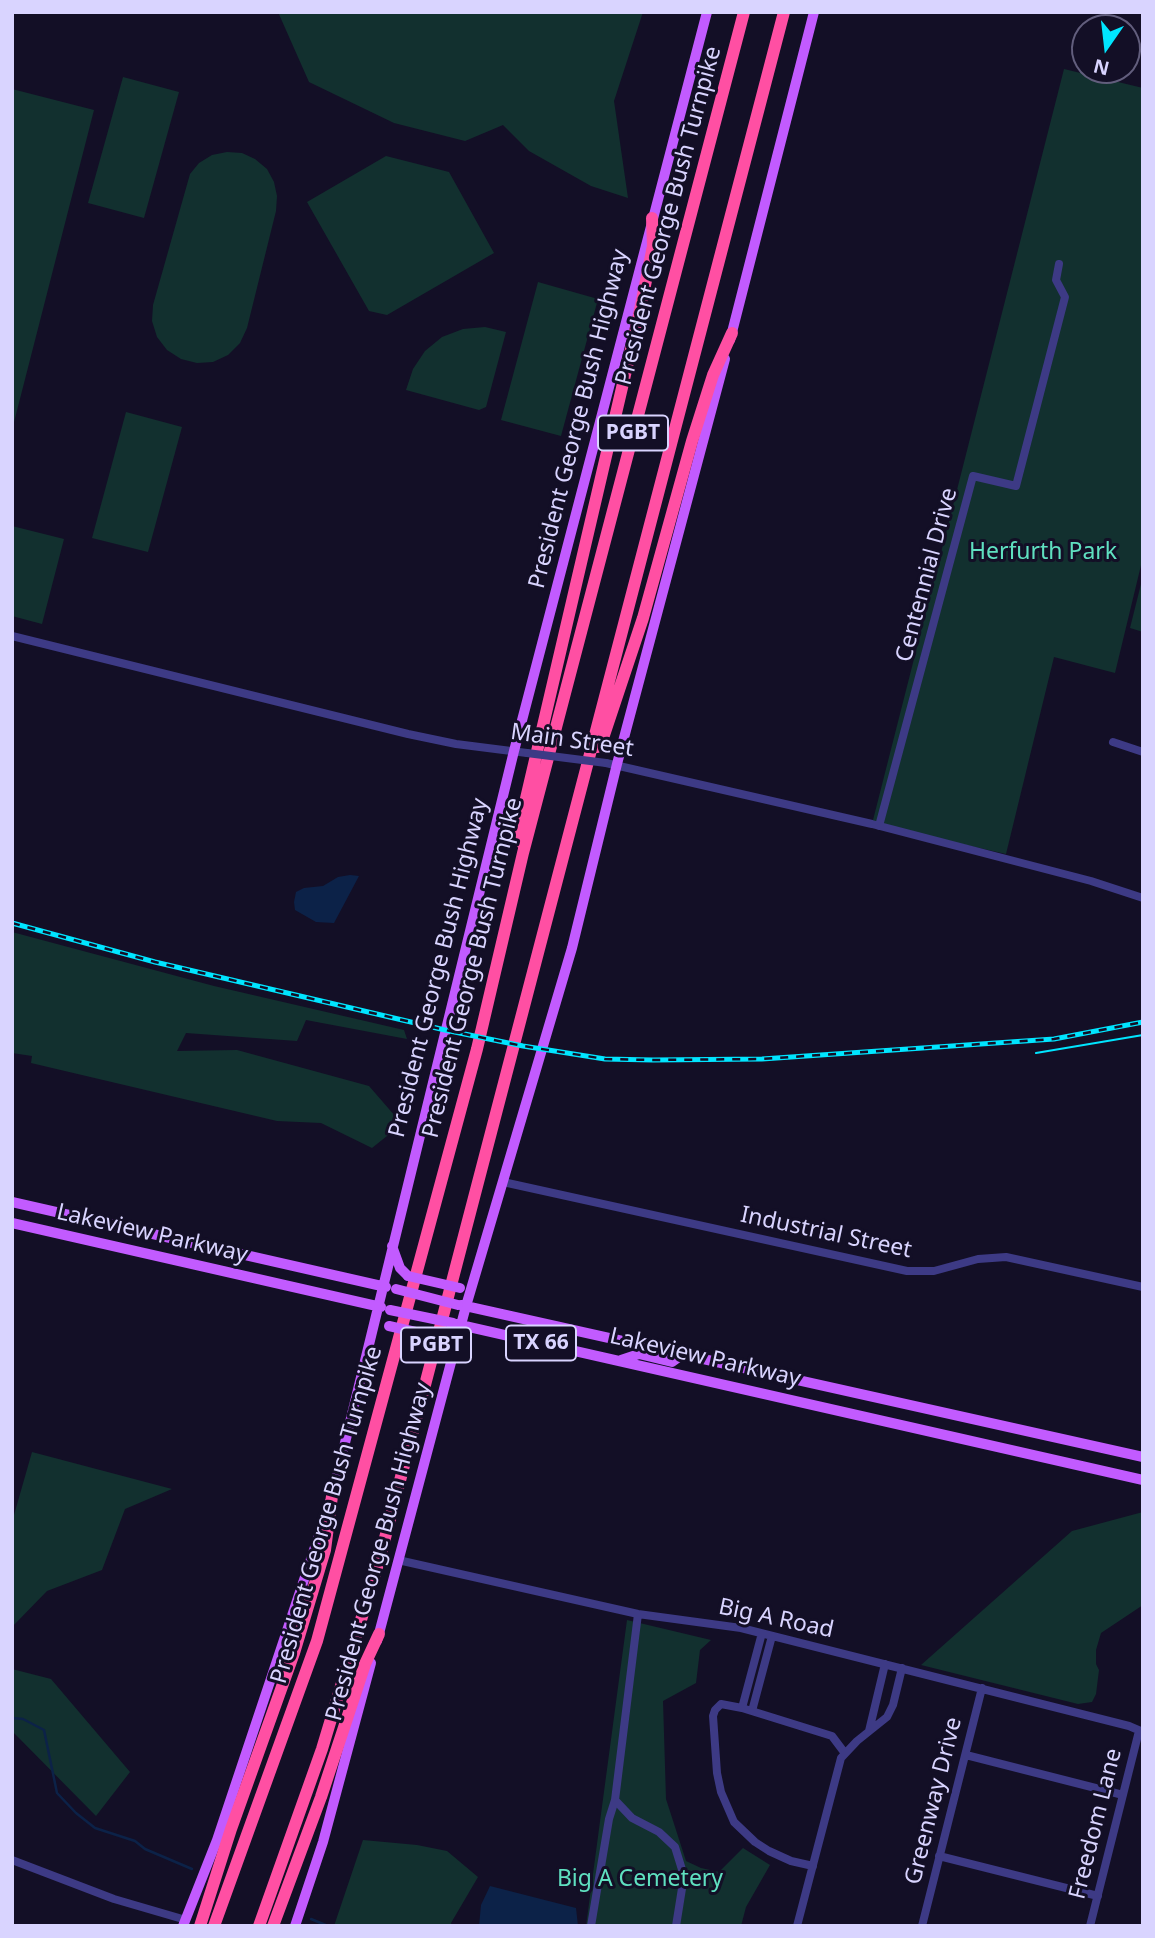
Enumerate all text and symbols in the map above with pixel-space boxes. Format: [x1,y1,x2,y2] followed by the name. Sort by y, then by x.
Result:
[1071,14,1141,84] north arrow
[610,44,728,388] street label: President George Bush Turnpike
[1091,53,1112,82] text: N
[523,246,635,592] street label: President George Bush Highway
[598,416,668,450] road number: PGBT
[890,485,964,665] street label: Centennial Drive
[969,538,1117,566] park label: Herfurth Park
[509,719,635,763] street label: Main Street
[383,795,495,1141] street label: President George Bush Highway
[417,795,529,1141] street label: President George Bush Turnpike
[54,1199,250,1269] street label: Lakeview Parkway
[738,1201,914,1265] street label: Industrial Street
[607,1323,803,1393] street label: Lakeview Parkway
[506,1326,576,1360] road number: TX 66
[401,1328,471,1362] road number: PGBT
[266,1343,388,1687] street label: President George Bush Turnpike
[321,1380,437,1724] street label: President George Bush Highway
[716,1593,836,1645] street label: Big A Road
[900,1714,968,1888] street label: Greenway Drive
[1064,1746,1128,1902] street label: Freedom Lane
[557,1865,723,1893] park label: Big A Cemetery

